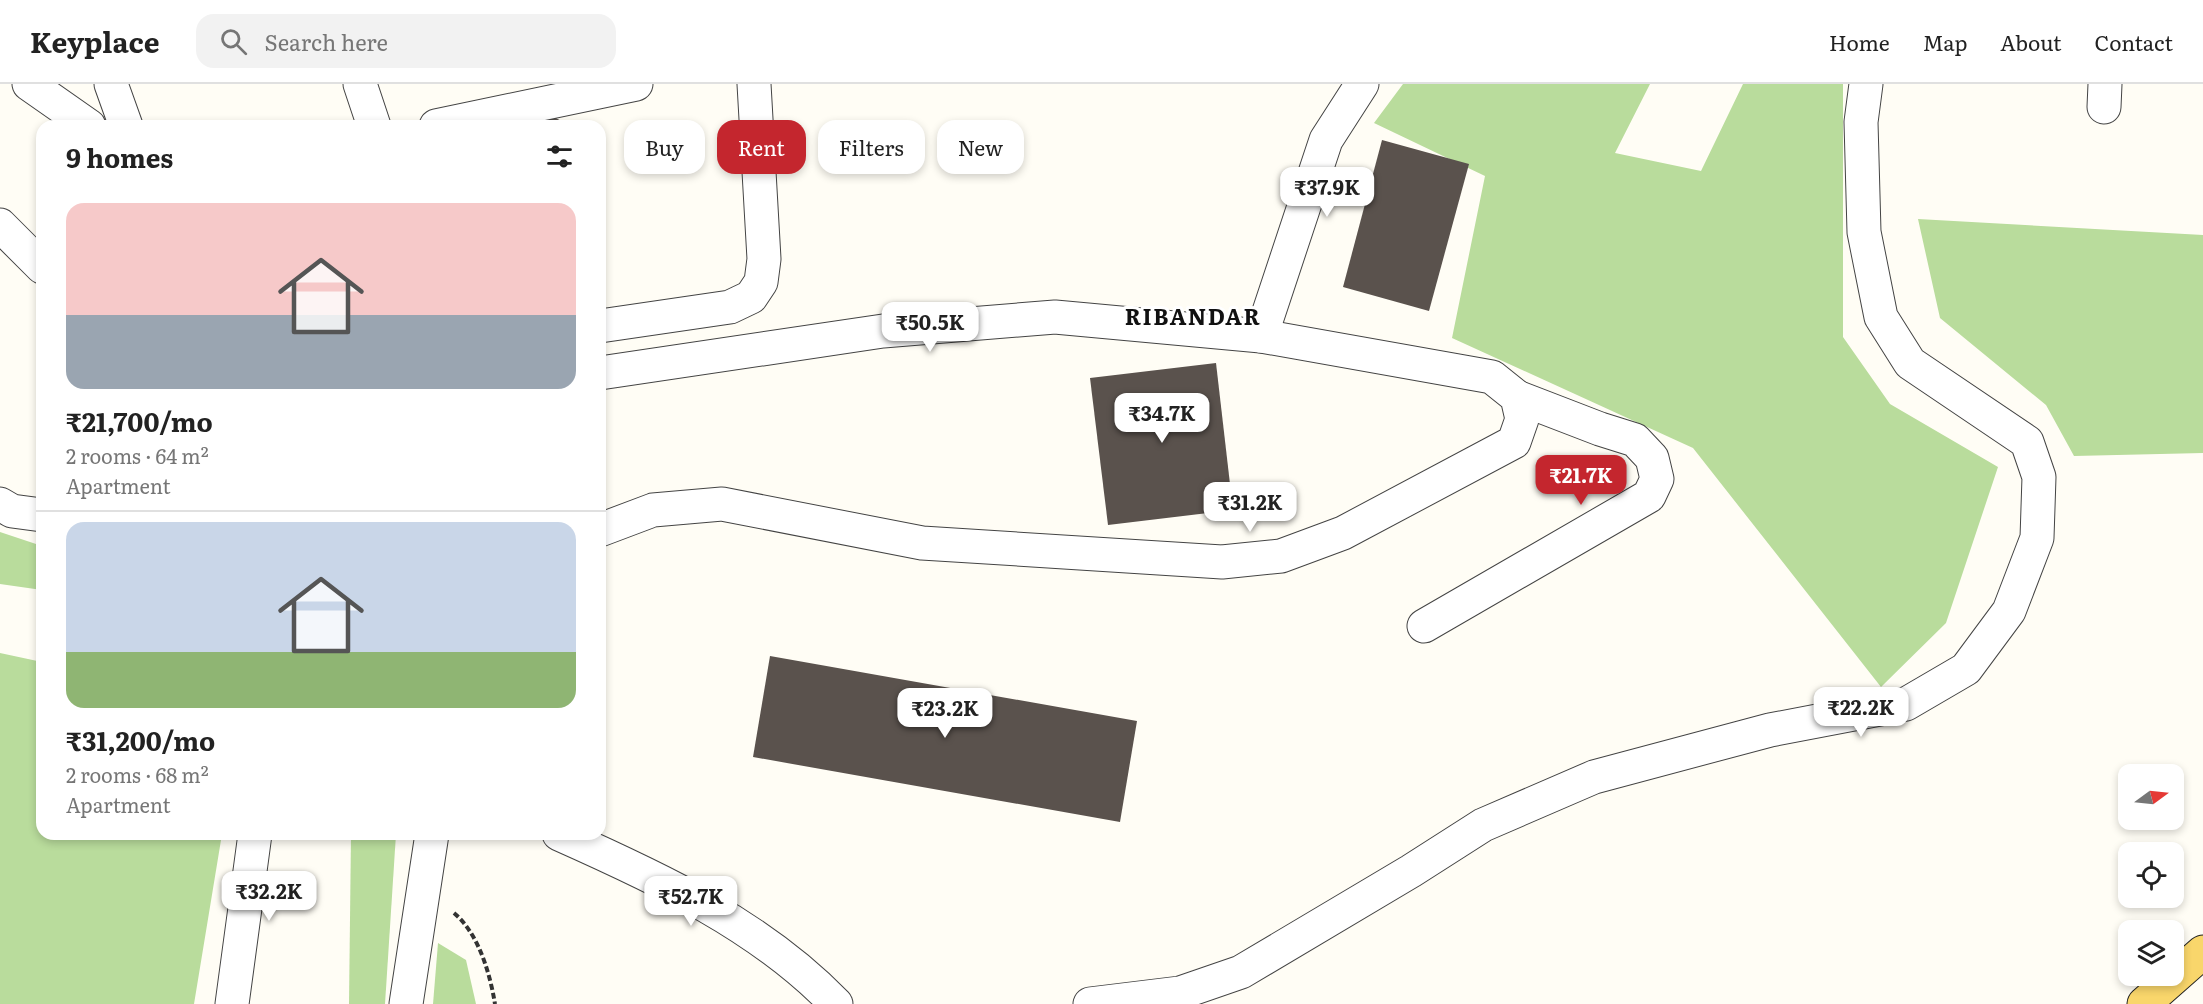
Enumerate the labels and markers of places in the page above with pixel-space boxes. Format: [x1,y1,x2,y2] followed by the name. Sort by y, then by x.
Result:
[1278,167,1376,218] pin: ₹37.9K
[881,302,979,353] pin: ₹50.5K
[1113,393,1211,444] pin: ₹34.7K
[1532,455,1630,506] pin: ₹21.7K
[1201,482,1299,533] pin: ₹31.2K
[1812,687,1910,738] pin: ₹22.2K
[896,688,994,739] pin: ₹23.2K
[220,871,318,922] pin: ₹32.2K
[642,876,740,927] pin: ₹52.7K

